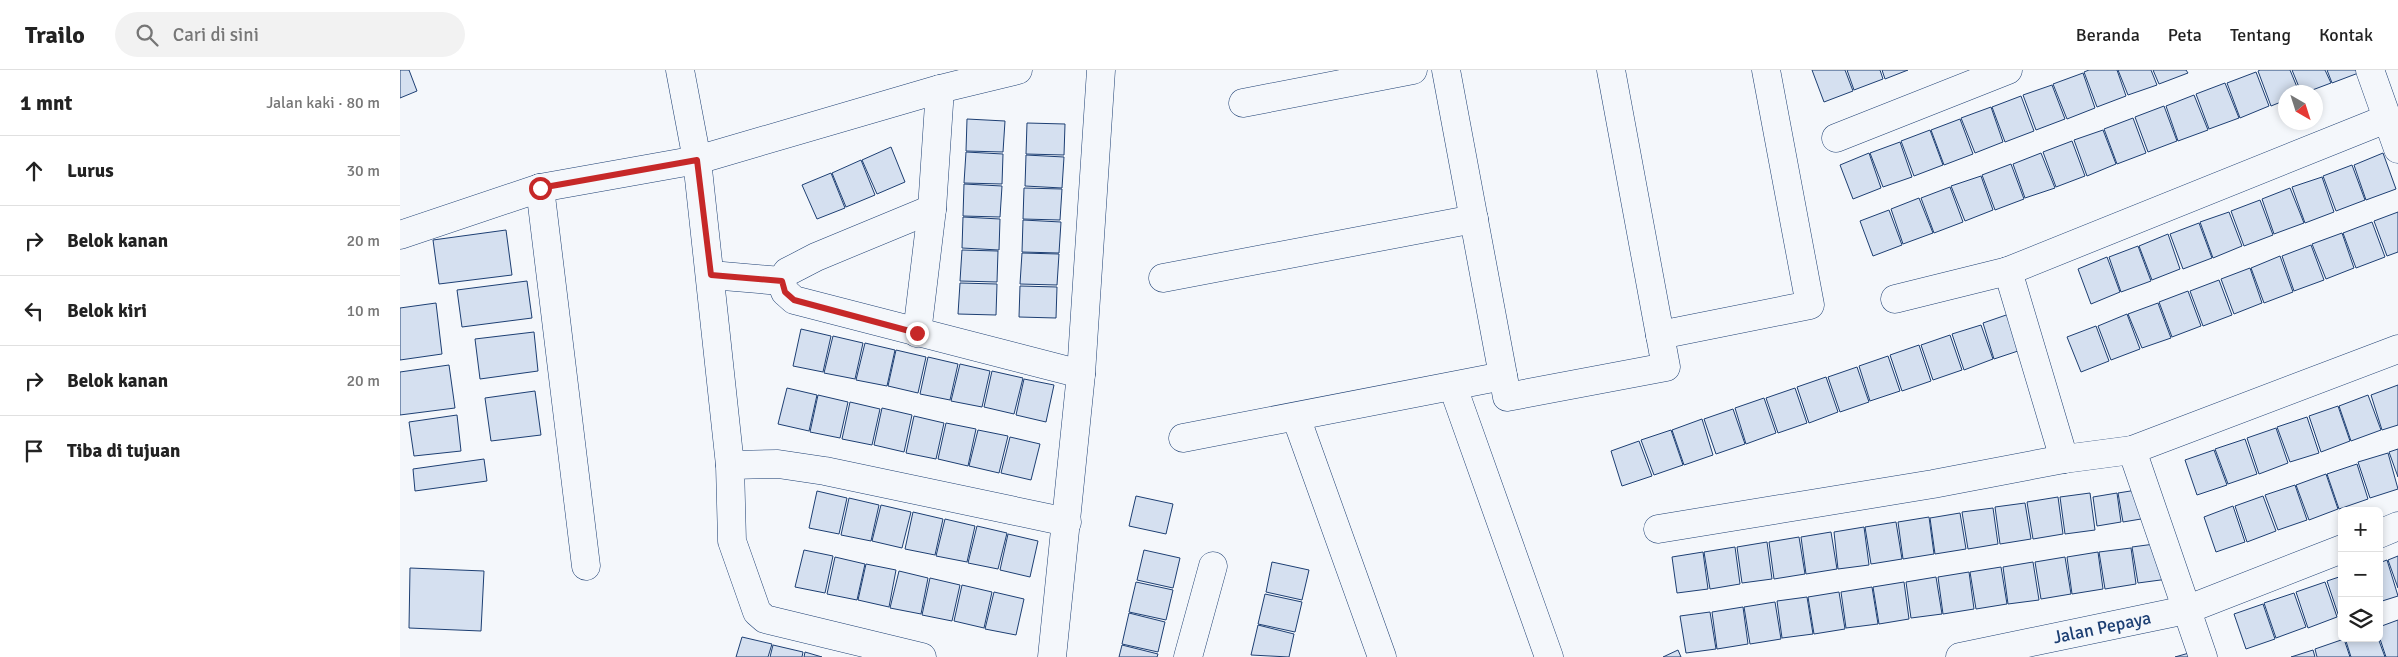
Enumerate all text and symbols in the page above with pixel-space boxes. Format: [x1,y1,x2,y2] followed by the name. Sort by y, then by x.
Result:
[115,12,465,57] search box
[25,20,85,50] text: Trailo
[133,21,161,49] icon: search
[173,23,259,47] text: Cari di sini
[2076,24,2140,46] text: Beranda
[2168,24,2202,46] text: Peta
[2230,24,2291,46] text: Tentang
[2319,24,2373,46] text: Kontak
[2278,85,2323,130] north arrow
[20,90,72,116] text: 1 mnt
[266,93,380,113] text: Jalan kaki · 80 m
[20,157,48,185] icon: ahead
[67,159,114,183] text: Lurus
[346,161,380,181] text: 30 m
[529,177,552,200] route start
[20,227,48,255] icon: right
[67,229,168,253] text: Belok kanan
[346,231,380,251] text: 20 m
[20,297,48,325] icon: left
[67,299,147,323] text: Belok kiri
[346,301,380,321] text: 10 m
[906,322,929,345] route end
[20,367,48,395] icon: right
[67,369,168,393] text: Belok kanan
[346,371,380,391] text: 20 m
[20,437,48,465] icon: arrive
[67,439,180,463] text: Tiba di tujuan
[2338,507,2383,642] map controls
[2338,507,2383,552] button: +
[2338,552,2383,597] button: −
[2338,597,2383,642] button: layers
[2051,607,2153,648] street label: Jalan Pepaya

